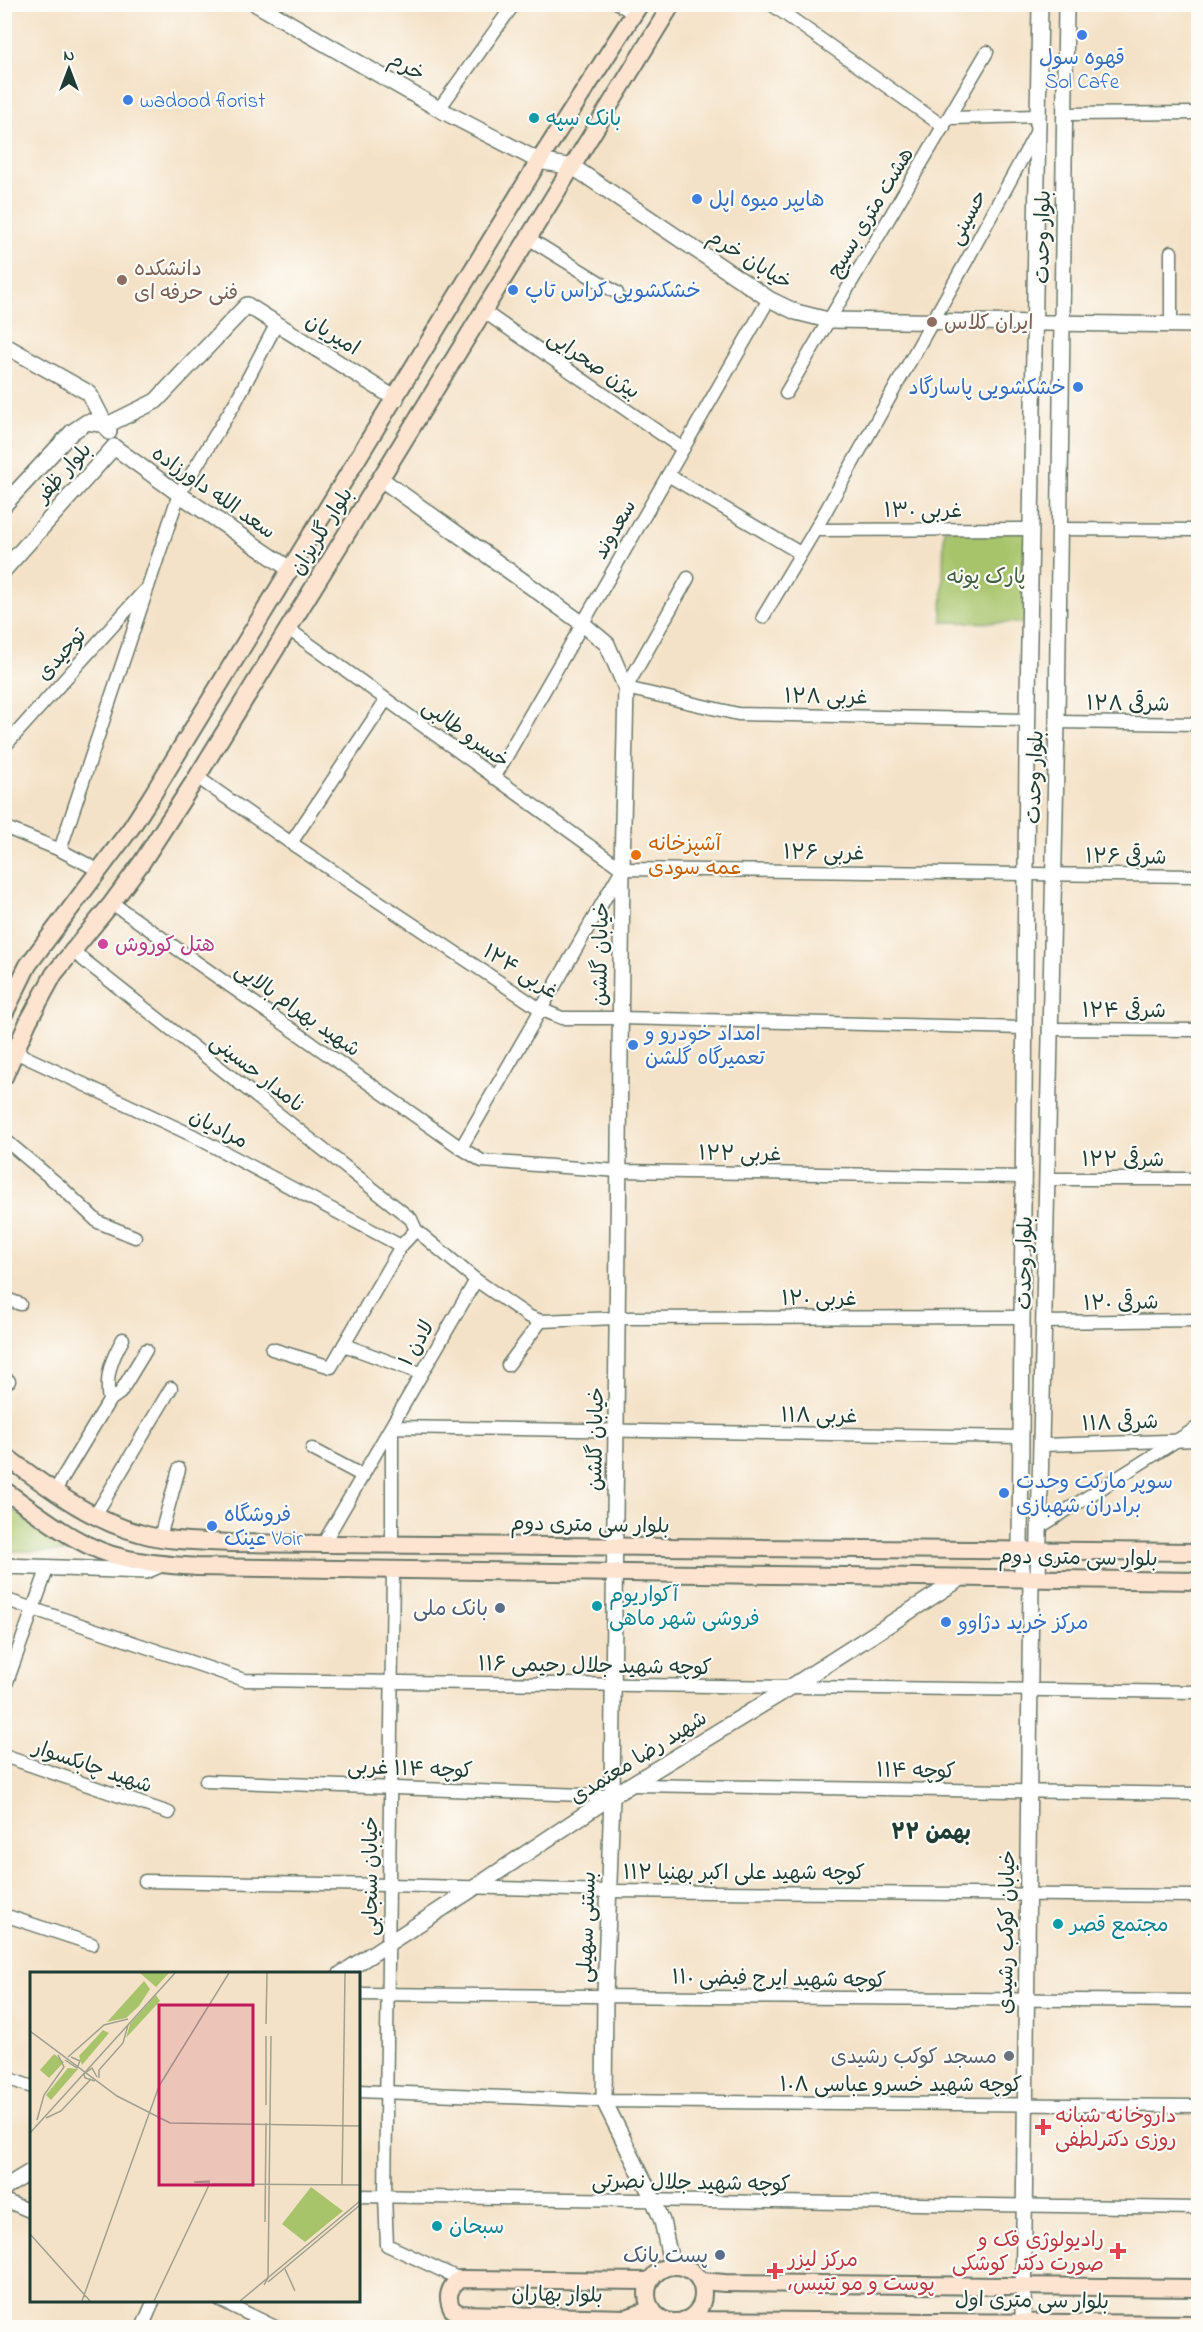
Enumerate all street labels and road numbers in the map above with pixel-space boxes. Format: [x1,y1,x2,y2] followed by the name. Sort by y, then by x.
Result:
[382,45,430,90] street label: خرم
[821,142,922,284] street label: هشت متری بسیج
[942,185,996,251] street label: حسینی
[1028,190,1060,284] street label: بلوار وحدت
[701,223,797,298] street label: خیابان خرم
[299,307,365,364] street label: امیریان
[541,324,645,408] street label: بیژن صحرایی
[28,437,100,512] street label: بلوار ظفر
[145,440,281,548] street label: سعد الله داورزاده
[284,482,362,582] street label: بلوار گلریزان
[587,495,645,565] street label: سعدوند
[884,497,962,527] street label: ۱۳۰ غربی
[30,621,95,689] street label: توحیدی
[784,682,868,714] street label: ۱۲۸ غربی
[1086,689,1170,721] street label: ۱۲۸ شرقی
[415,693,515,776] street label: خسرو طالبی
[1019,730,1053,825] street label: بلوار وحدت
[783,838,865,870] street label: ۱۲۶ غربی
[1085,842,1167,874] street label: ۱۲۶ شرقی
[586,902,618,1006] street label: خیابان گلشن
[476,938,564,1008] street label: ۱۲۴ غربی
[228,956,366,1065] street label: شهید بهرام بالایی
[1082,997,1166,1027] street label: ۱۲۴ شرقی
[203,1028,311,1121] street label: نامدار حسینی
[184,1102,253,1157] street label: مرادیان
[698,1139,781,1171] street label: ۱۲۲ غربی
[1082,1146,1164,1176] street label: ۱۲۲ شرقی
[1010,1216,1042,1310] street label: بلوار وحدت
[781,1285,857,1315] street label: ۱۲۰ غربی
[1083,1288,1159,1320] street label: ۱۲۰ شرقی
[392,1315,443,1373] street label: لادن ۱
[581,1387,613,1491] street label: خیابان گلشن
[780,1401,857,1433] street label: ۱۱۸ غربی
[1081,1408,1159,1440] street label: ۱۱۸ شرقی
[510,1510,670,1542] street label: بلوار سی متری دوم
[998,1543,1158,1575] street label: بلوار سی متری دوم
[478,1650,712,1684] street label: کوچه شهید جلال رحیمی ۱۱۶
[565,1704,713,1813] street label: شهید رضا معتمدی
[27,1733,156,1802] street label: شهید چابکسوار
[347,1753,473,1787] street label: کوچه ۱۱۴ غربی
[876,1756,956,1788] street label: کوچه ۱۱۴
[357,1816,387,1936] street label: خیابان سنجابی
[992,1850,1024,2014] street label: خیابان کوکب رشیدی
[623,1859,865,1889] street label: کوچه شهید علی اکبر بهنیا ۱۱۲
[571,1871,605,1983] street label: بستنی سهیلی
[672,1963,886,1997] street label: کوچه شهید ایرج فیضی ۱۱۰
[780,2071,1022,2101] street label: کوچه شهید خسرو عباسی ۱۰۸
[591,2167,791,2201] street label: کوچه شهید جلال نصرتی
[511,2280,603,2312] street label: بلوار بهاران
[955,2286,1109,2318] street label: بلوار سی متری اول

